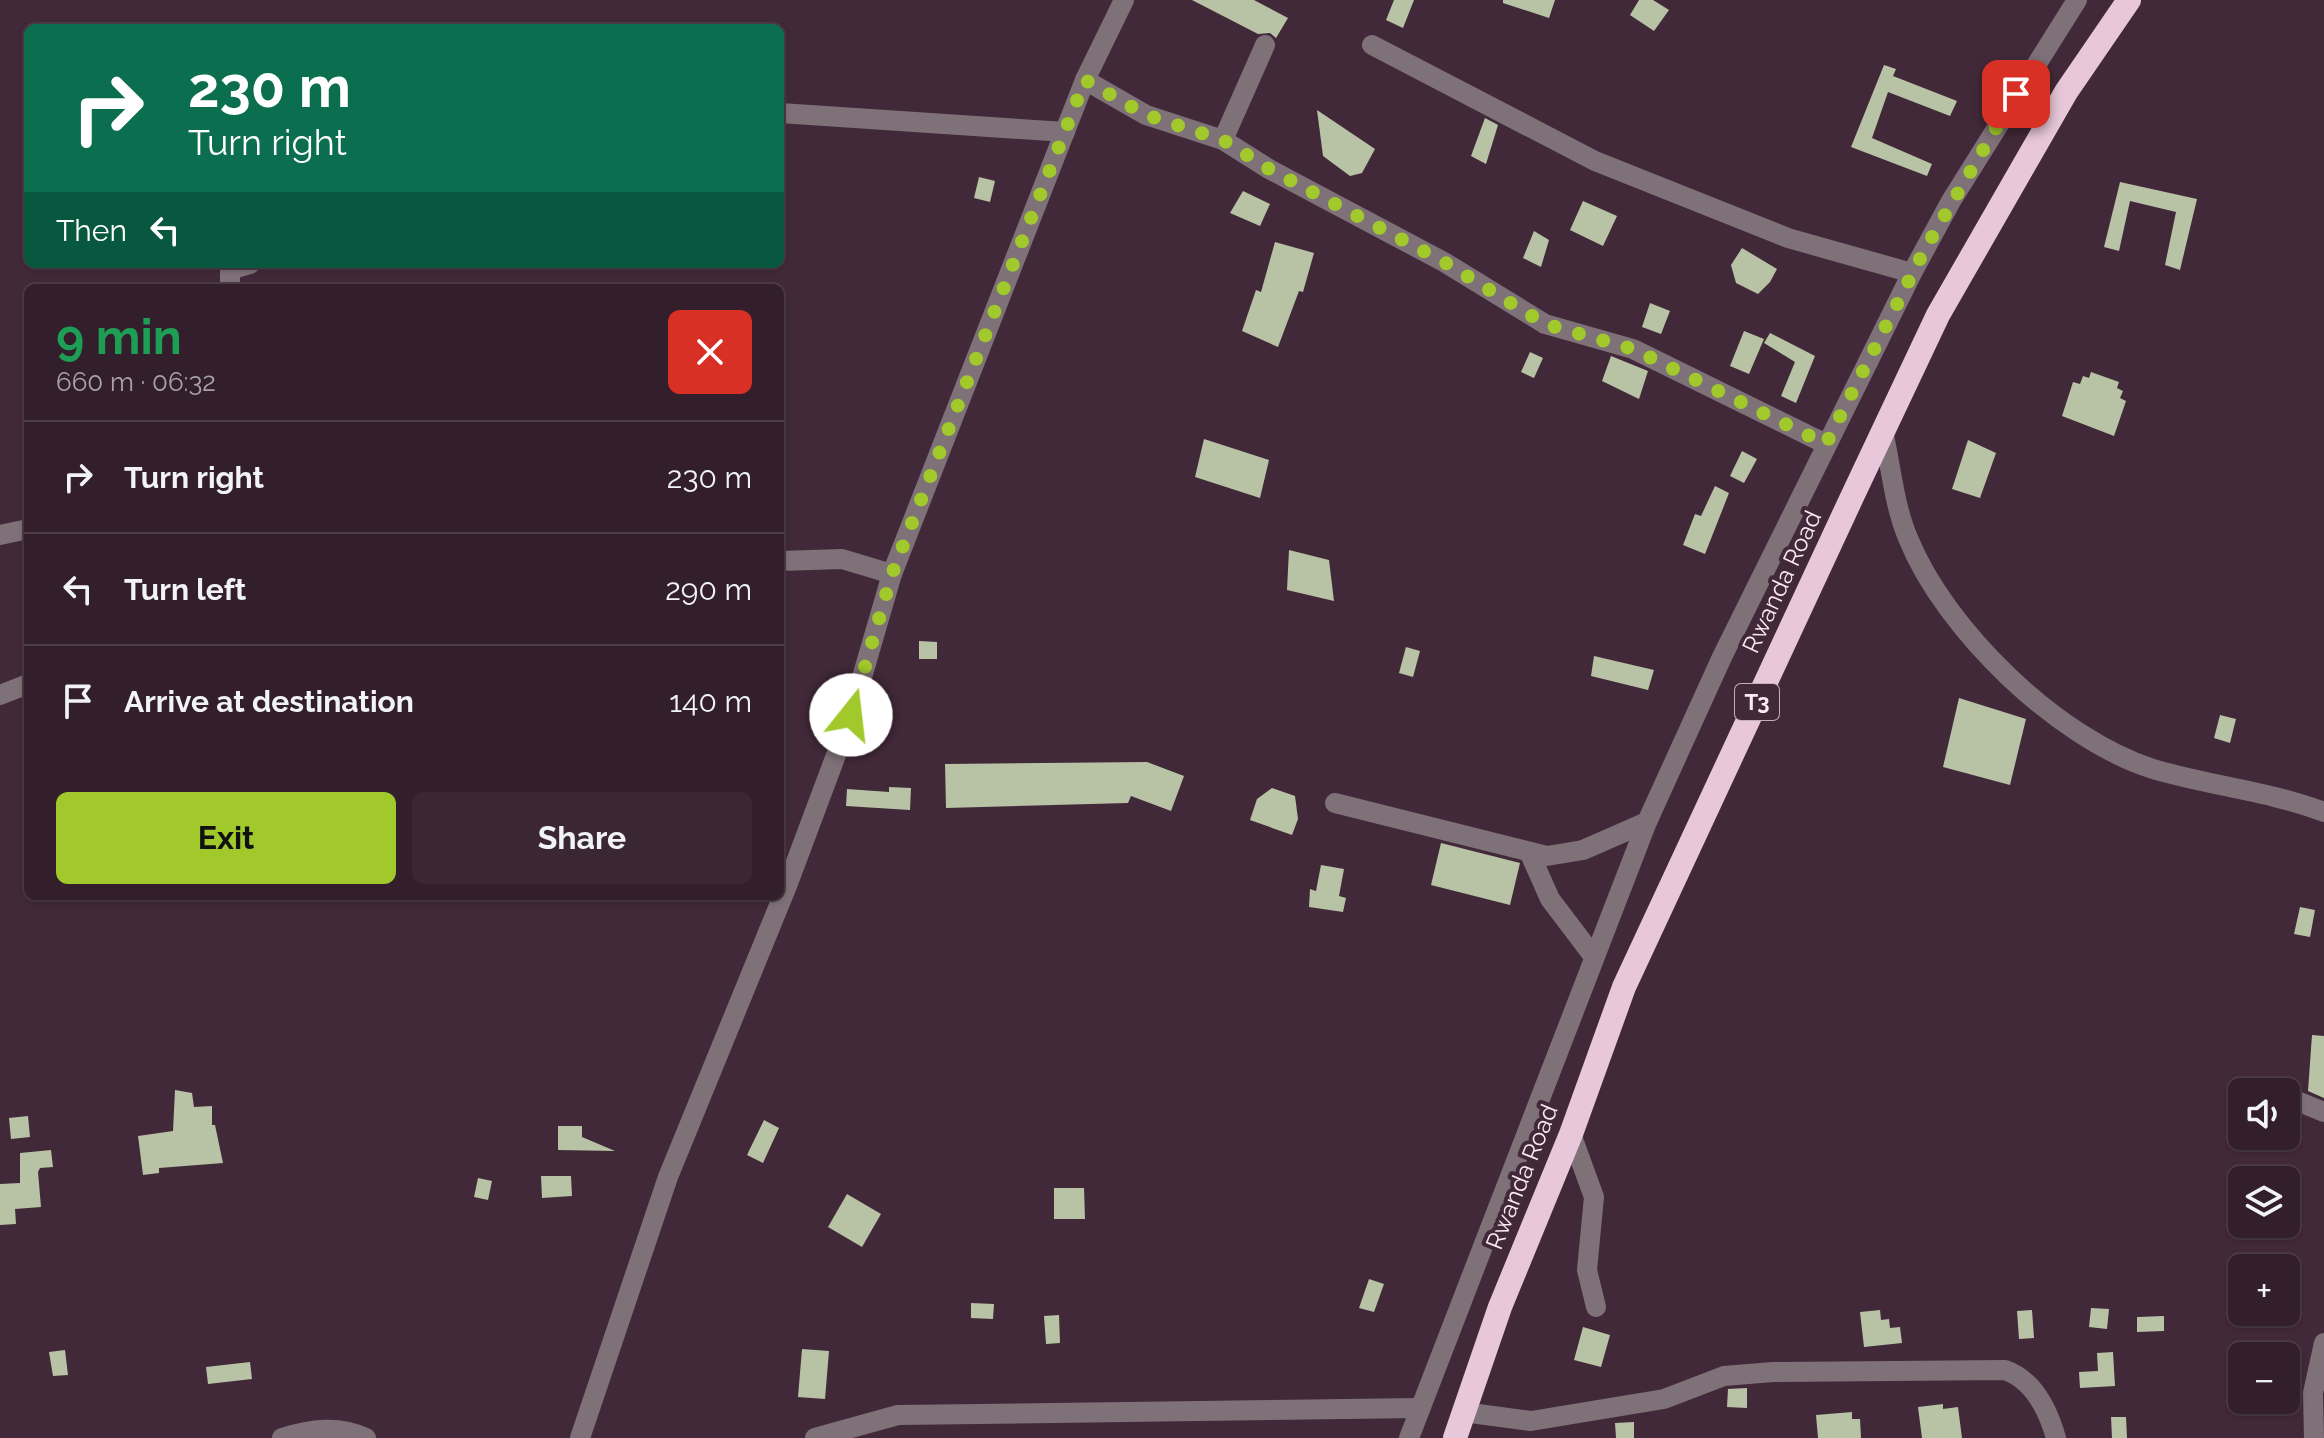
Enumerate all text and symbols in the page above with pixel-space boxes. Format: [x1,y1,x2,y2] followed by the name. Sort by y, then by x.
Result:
[188,54,351,120] text: 230 m
[56,56,160,160] icon: right
[1982,60,2050,128] pin
[1994,72,2038,116] icon: arrive
[188,121,347,163] text: Turn right
[143,208,187,252] icon: left
[56,213,127,248] text: Then
[56,309,182,365] text: 9 min
[668,310,752,394] button: close
[56,367,216,397] text: 660 m · 06:32
[56,455,100,499] icon: right
[124,460,264,495] text: Turn right
[667,460,752,495] text: 230 m
[1736,506,1827,658] street label: Rwanda Road
[56,567,100,611] icon: left
[124,572,246,607] text: Turn left
[665,572,752,607] text: 290 m
[809,673,893,757] position arrow
[56,679,100,723] icon: arrive
[124,684,414,719] text: Arrive at destination
[669,684,752,719] text: 140 m
[1735,684,1779,720] road number: T3
[56,792,396,884] button: Exit
[412,792,752,884] button: Share
[2228,1078,2300,1414] map controls
[2228,1078,2300,1150] button: sound
[1479,1100,1564,1253] street label: Rwanda Road
[2228,1166,2300,1238] button: layers
[2228,1254,2300,1326] button: +
[2228,1342,2300,1414] button: −

